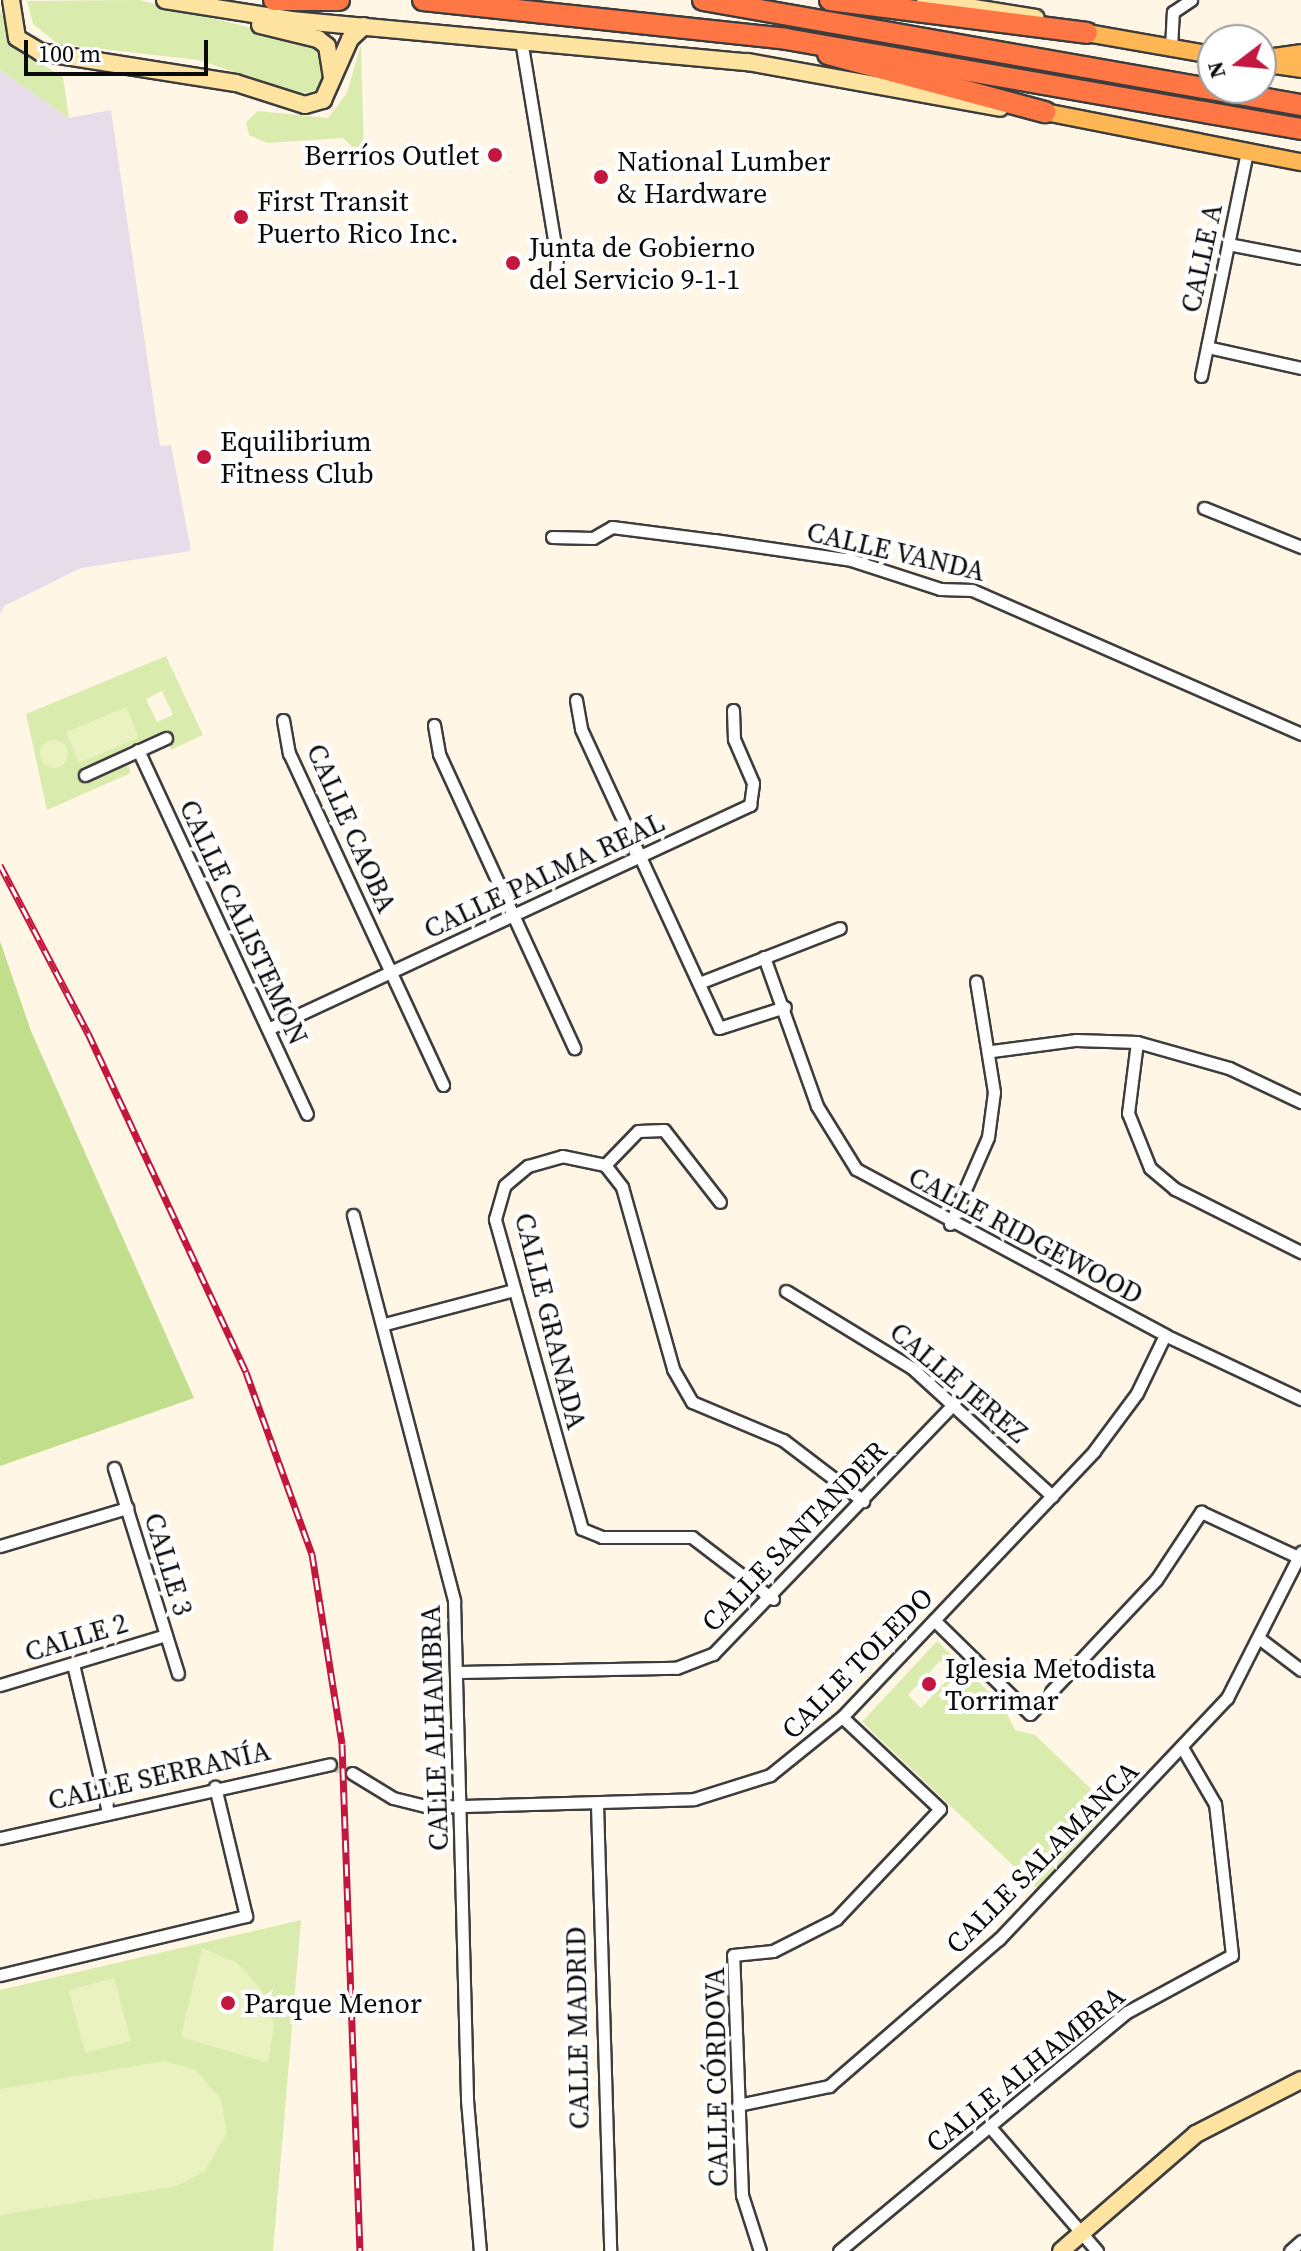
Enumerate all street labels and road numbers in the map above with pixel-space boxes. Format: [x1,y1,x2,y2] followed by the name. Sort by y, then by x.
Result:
[1173,201,1229,315] street label: CALLE A
[803,514,989,588] street label: CALLE VANDA
[300,738,404,918] street label: CALLE CAOBA
[172,794,316,1050] street label: CALLE CALISTEMON
[418,804,670,946] street label: CALLE PALMA REAL
[903,1159,1149,1311] street label: CALLE RIDGEWOOD
[508,1209,594,1433] street label: CALLE GRANADA
[883,1315,1035,1449] street label: CALLE JEREZ
[694,1434,894,1638] street label: CALLE SANTANDER
[137,1509,201,1619] street label: CALLE 3
[774,1580,940,1746] street label: CALLE TOLEDO
[21,1605,131,1669] street label: CALLE 2
[413,1605,455,1851] street label: CALLE ALHAMBRA
[45,1733,273,1817] street label: CALLE SERRANÍA
[939,1754,1145,1960] street label: CALLE SALAMANCA
[558,1926,596,2130] street label: CALLE MADRID
[697,1967,735,2187] street label: CALLE CÓRDOVA
[919,1979,1131,2159] street label: CALLE ALHAMBRA

